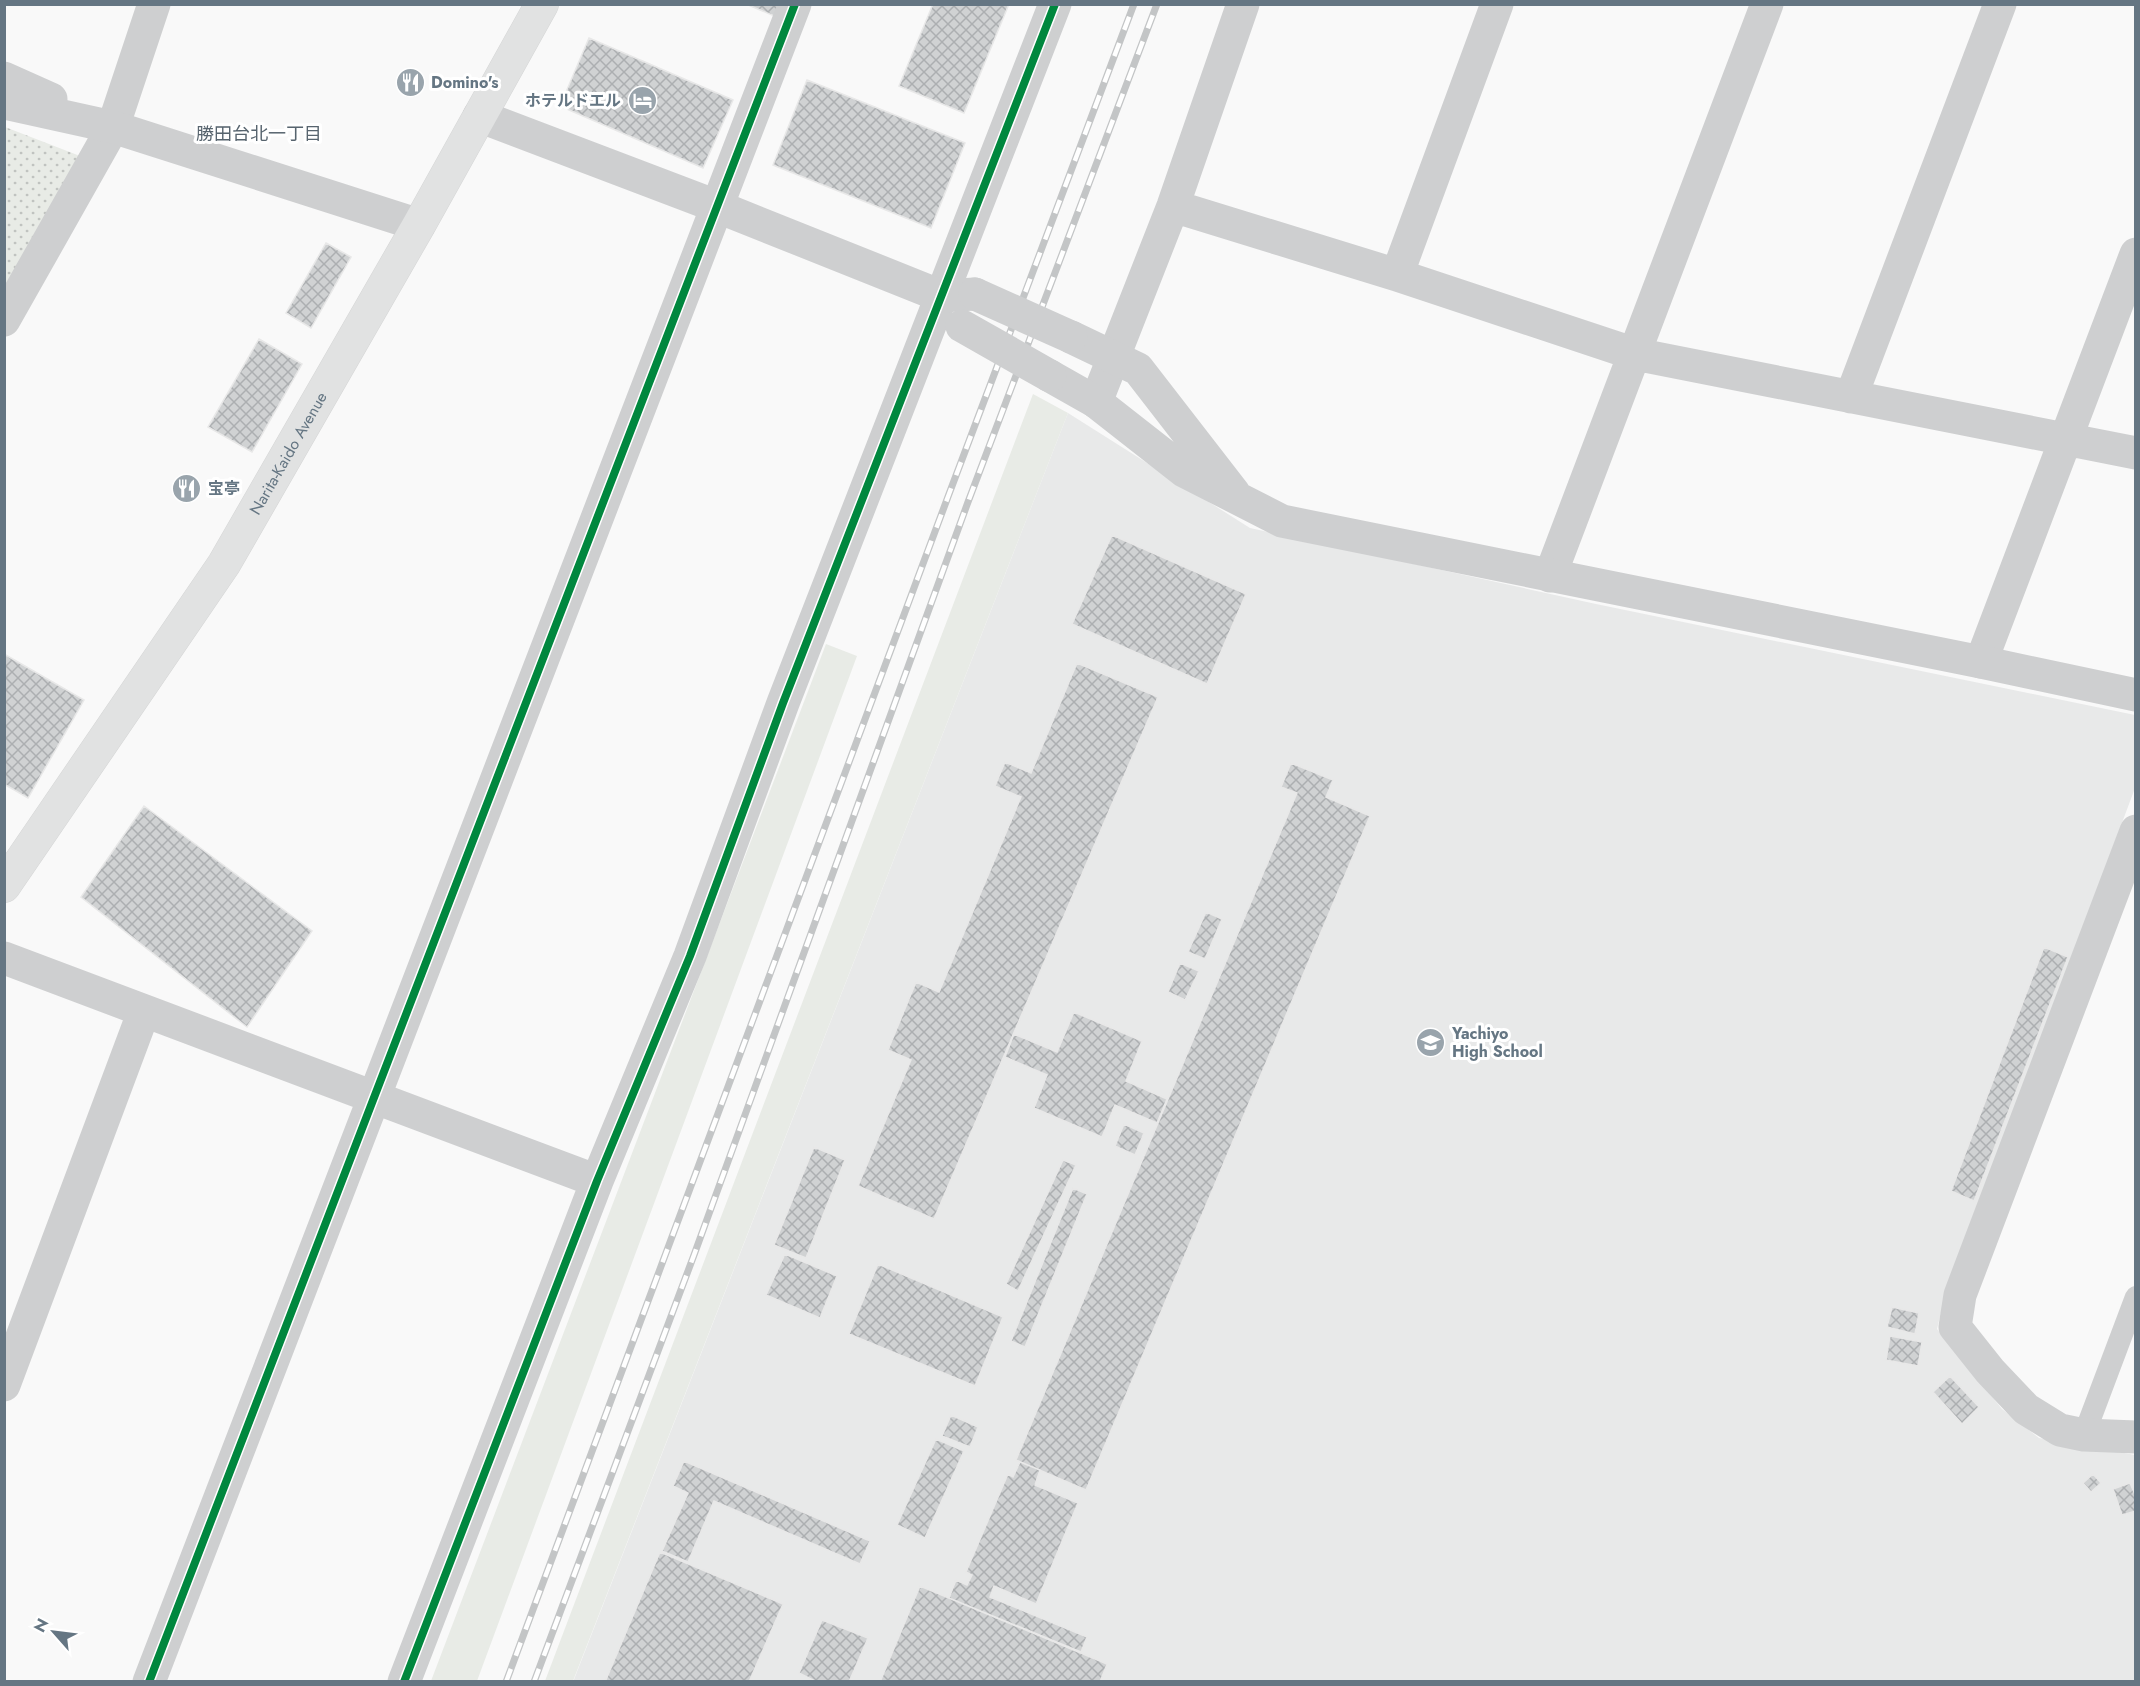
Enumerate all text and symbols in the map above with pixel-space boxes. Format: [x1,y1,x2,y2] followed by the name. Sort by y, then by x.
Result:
[394,66,426,98] restaurant icon: Domino's
[431,71,498,94] place label: Domino's
[626,84,658,116] hotel icon: ホテルドエル
[525,89,621,112] place label: ホテルドエル
[196,121,322,147] district label: 勝田台北一丁目
[243,387,332,519] street label: Narita-Kaido Avenue
[171,472,203,504] restaurant icon: 宝亭
[208,477,240,500] place label: 宝亭
[1451,1022,1543,1063] place label: Yachiyo High School
[1415,1026,1447,1058] school or university icon: Yachiyo High School
[24,1602,84,1662] north arrow
[28,1614,54,1636] text: N

